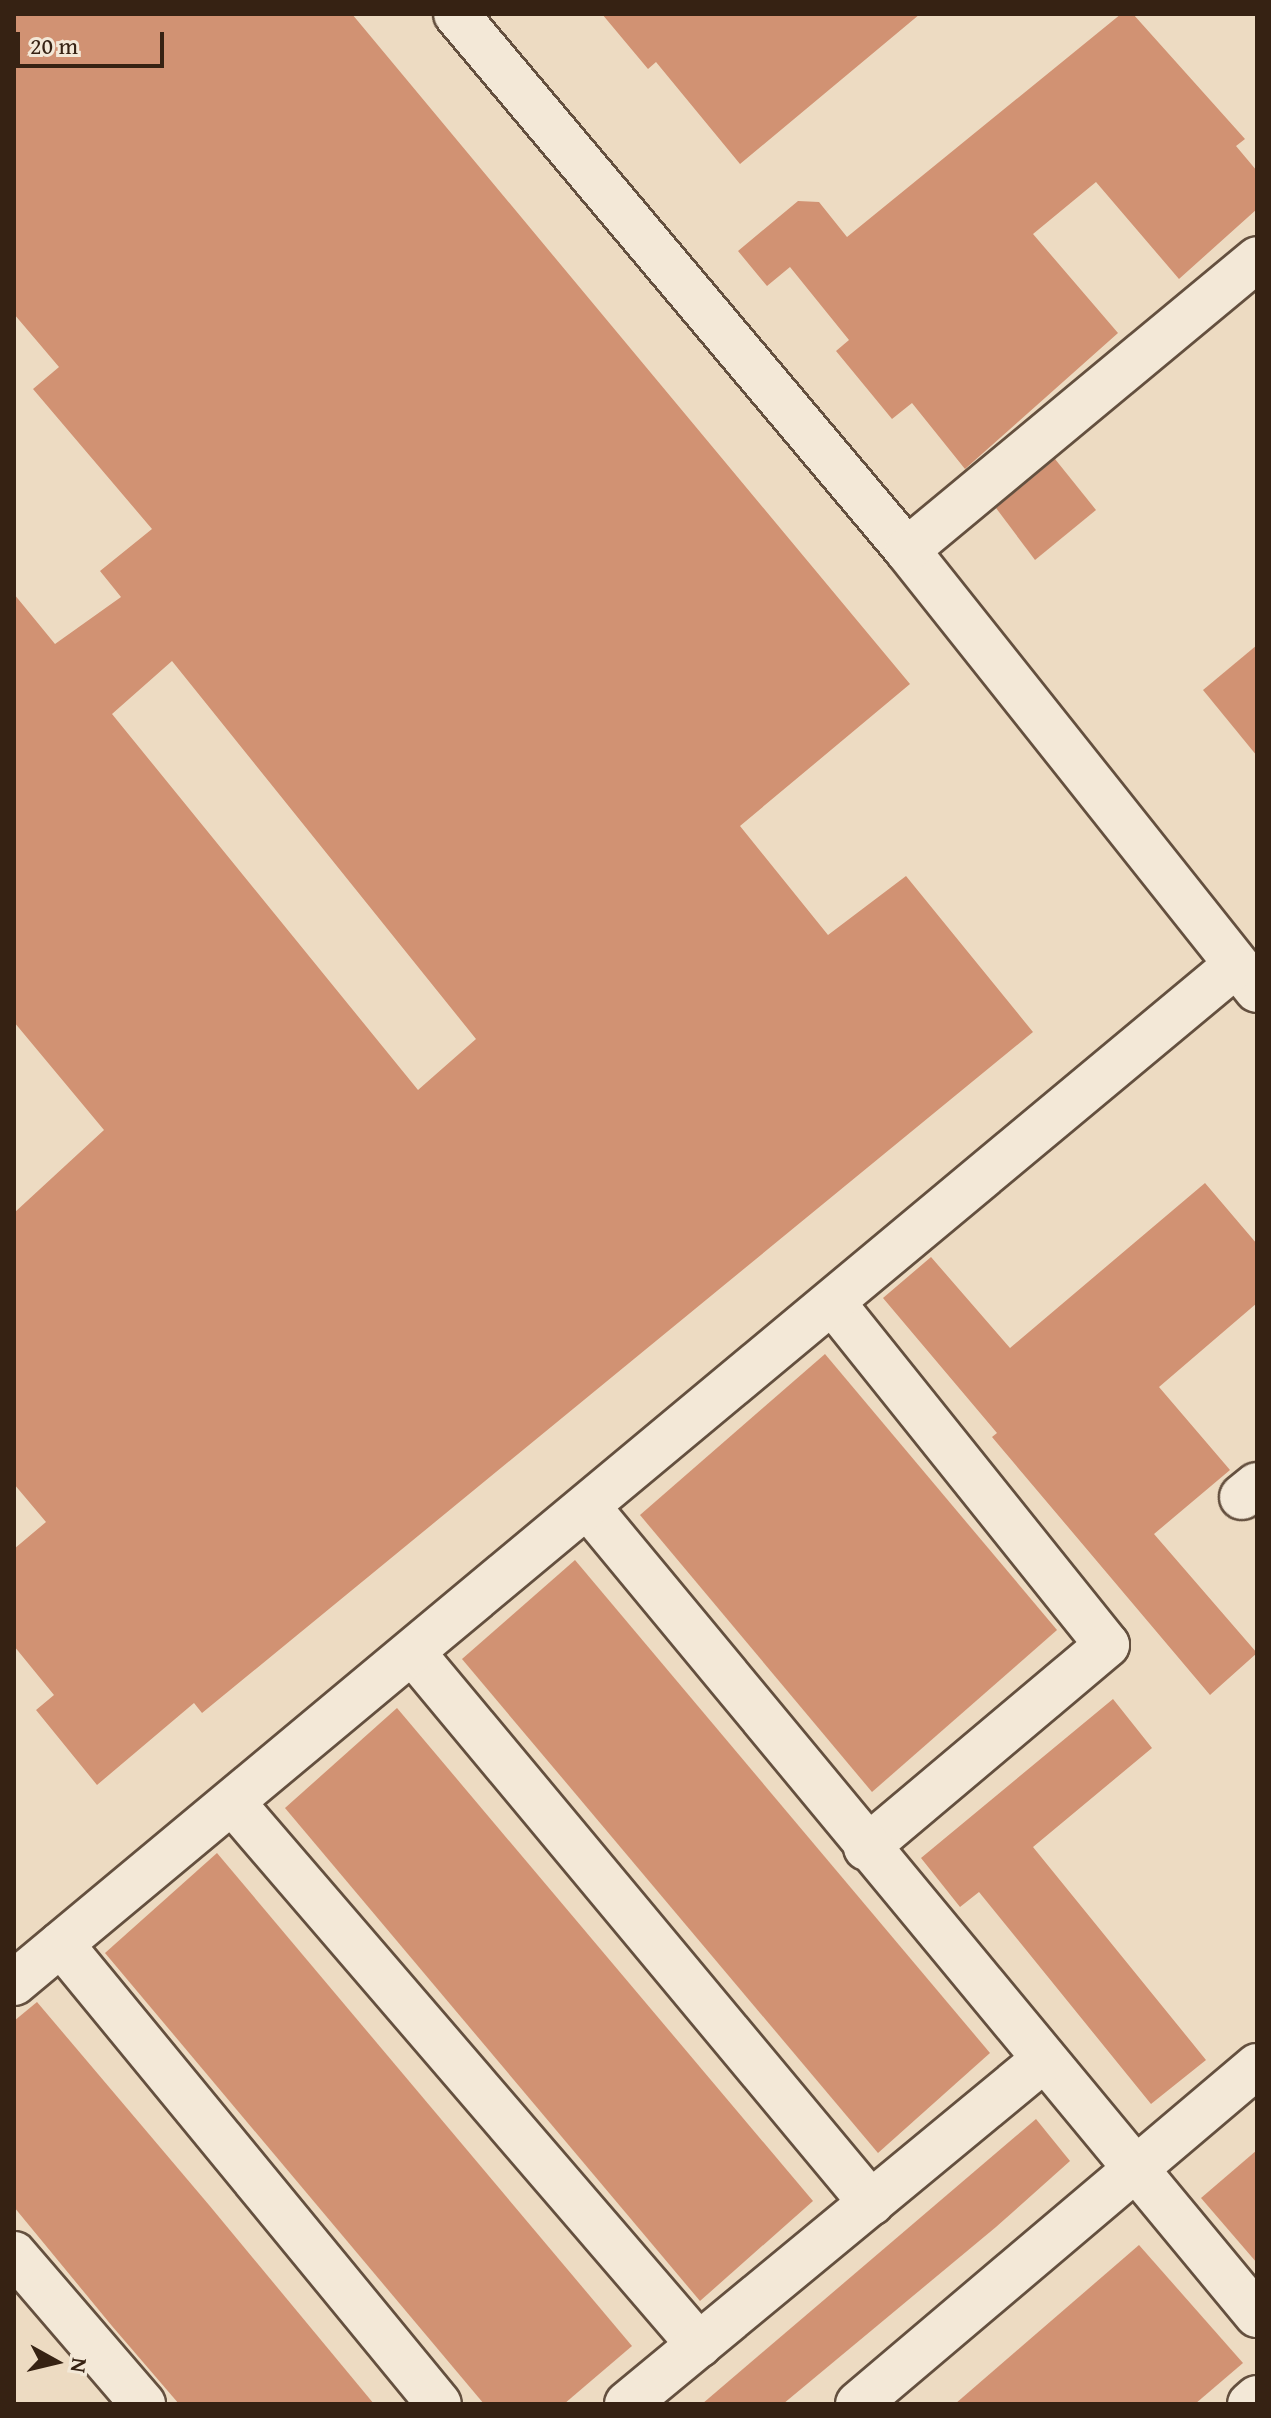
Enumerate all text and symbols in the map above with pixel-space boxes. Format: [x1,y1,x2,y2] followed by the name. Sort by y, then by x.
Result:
[20,16,168,66] scale bar
[30,28,78,63] text: 20 m
[16,2322,96,2402] north arrow
[63,2356,97,2375] text: N

